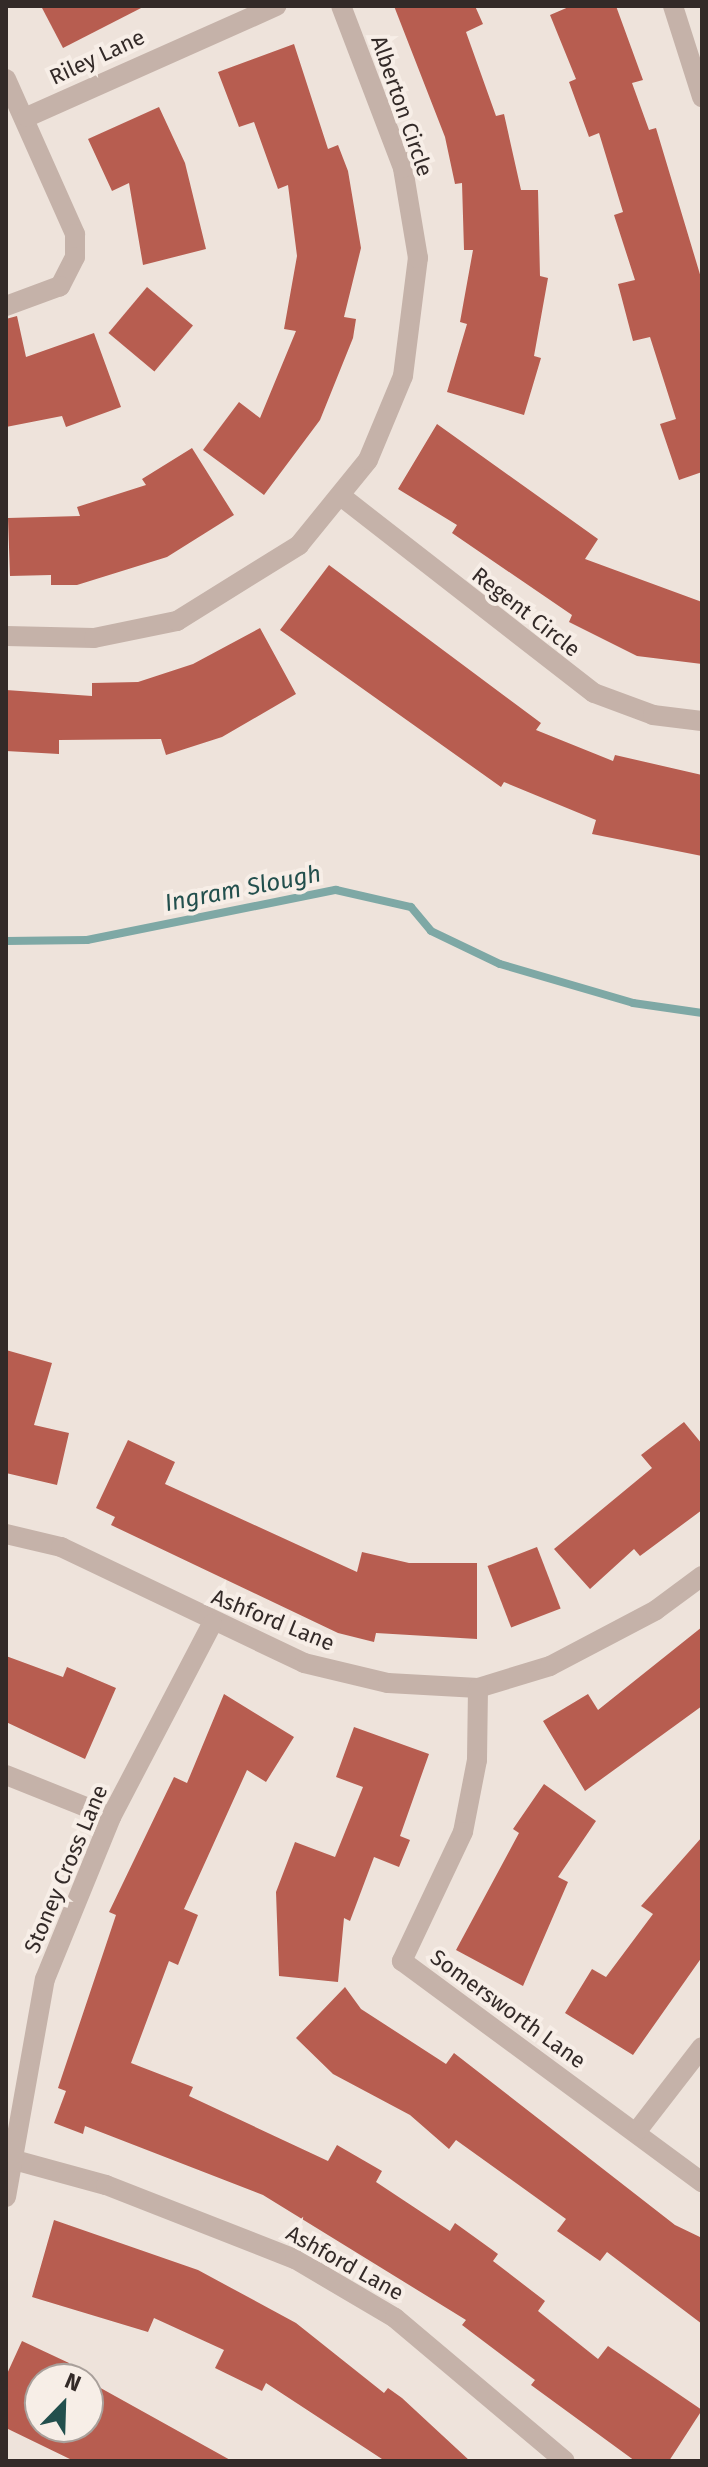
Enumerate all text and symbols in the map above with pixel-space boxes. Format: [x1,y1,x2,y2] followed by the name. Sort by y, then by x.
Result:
[45,23,149,91] street label: Riley Lane
[366,32,438,180] street label: Alberton Circle
[467,562,585,662] street label: Regent Circle
[162,860,324,918] water label: Ingram Slough
[208,1583,338,1657] street label: Ashford Lane
[19,1781,113,1957] street label: Stoney Cross Lane
[425,1944,591,2074] street label: Somersworth Lane
[282,2220,408,2306] street label: Ashford Lane
[24,2363,104,2443] north arrow
[61,2367,85,2398] text: N

